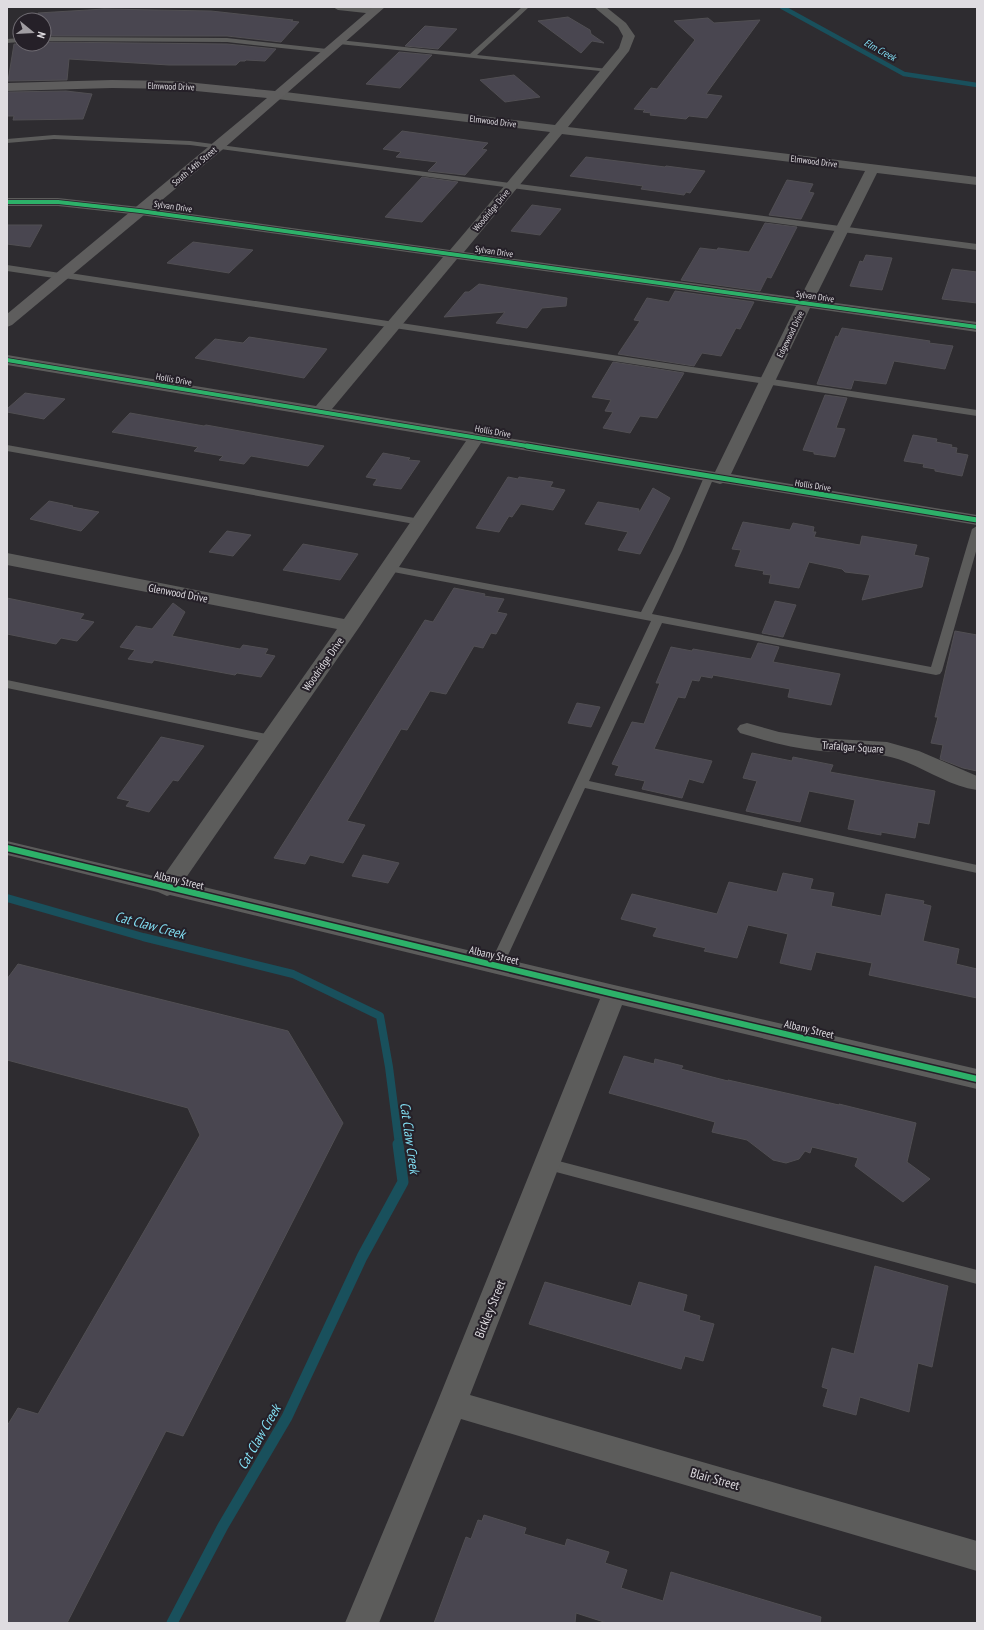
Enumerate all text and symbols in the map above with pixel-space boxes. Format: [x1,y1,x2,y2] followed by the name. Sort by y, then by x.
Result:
[12,12,52,52] north arrow
[34,30,49,40] text: N
[862,36,899,65] water label: Elm Creek
[147,80,195,92] street label: Elmwood Drive
[469,113,517,129] street label: Elmwood Drive
[169,144,219,188] street label: South 14th Street
[790,153,838,169] street label: Elmwood Drive
[470,186,512,233] street label: Woodridge Drive
[153,198,193,214] street label: Sylvan Drive
[474,243,514,259] street label: Sylvan Drive
[795,288,835,304] street label: Sylvan Drive
[774,309,806,359] street label: Edgewood Drive
[155,370,193,388] street label: Hollis Drive
[474,422,512,440] street label: Hollis Drive
[794,477,832,493] street label: Hollis Drive
[147,580,209,606] street label: Glenwood Drive
[299,634,347,694] street label: Woodridge Drive
[822,738,885,756] street label: Trafalgar Square
[153,867,205,893] street label: Albany Street
[113,907,189,943] water label: Cat Claw Creek
[468,942,520,968] street label: Albany Street
[783,1016,835,1042] street label: Albany Street
[396,1101,424,1176] water label: Cat Claw Creek
[471,1277,509,1340] street label: Bickley Street
[233,1400,286,1473] water label: Cat Claw Creek
[688,1464,742,1494] street label: Blair Street

